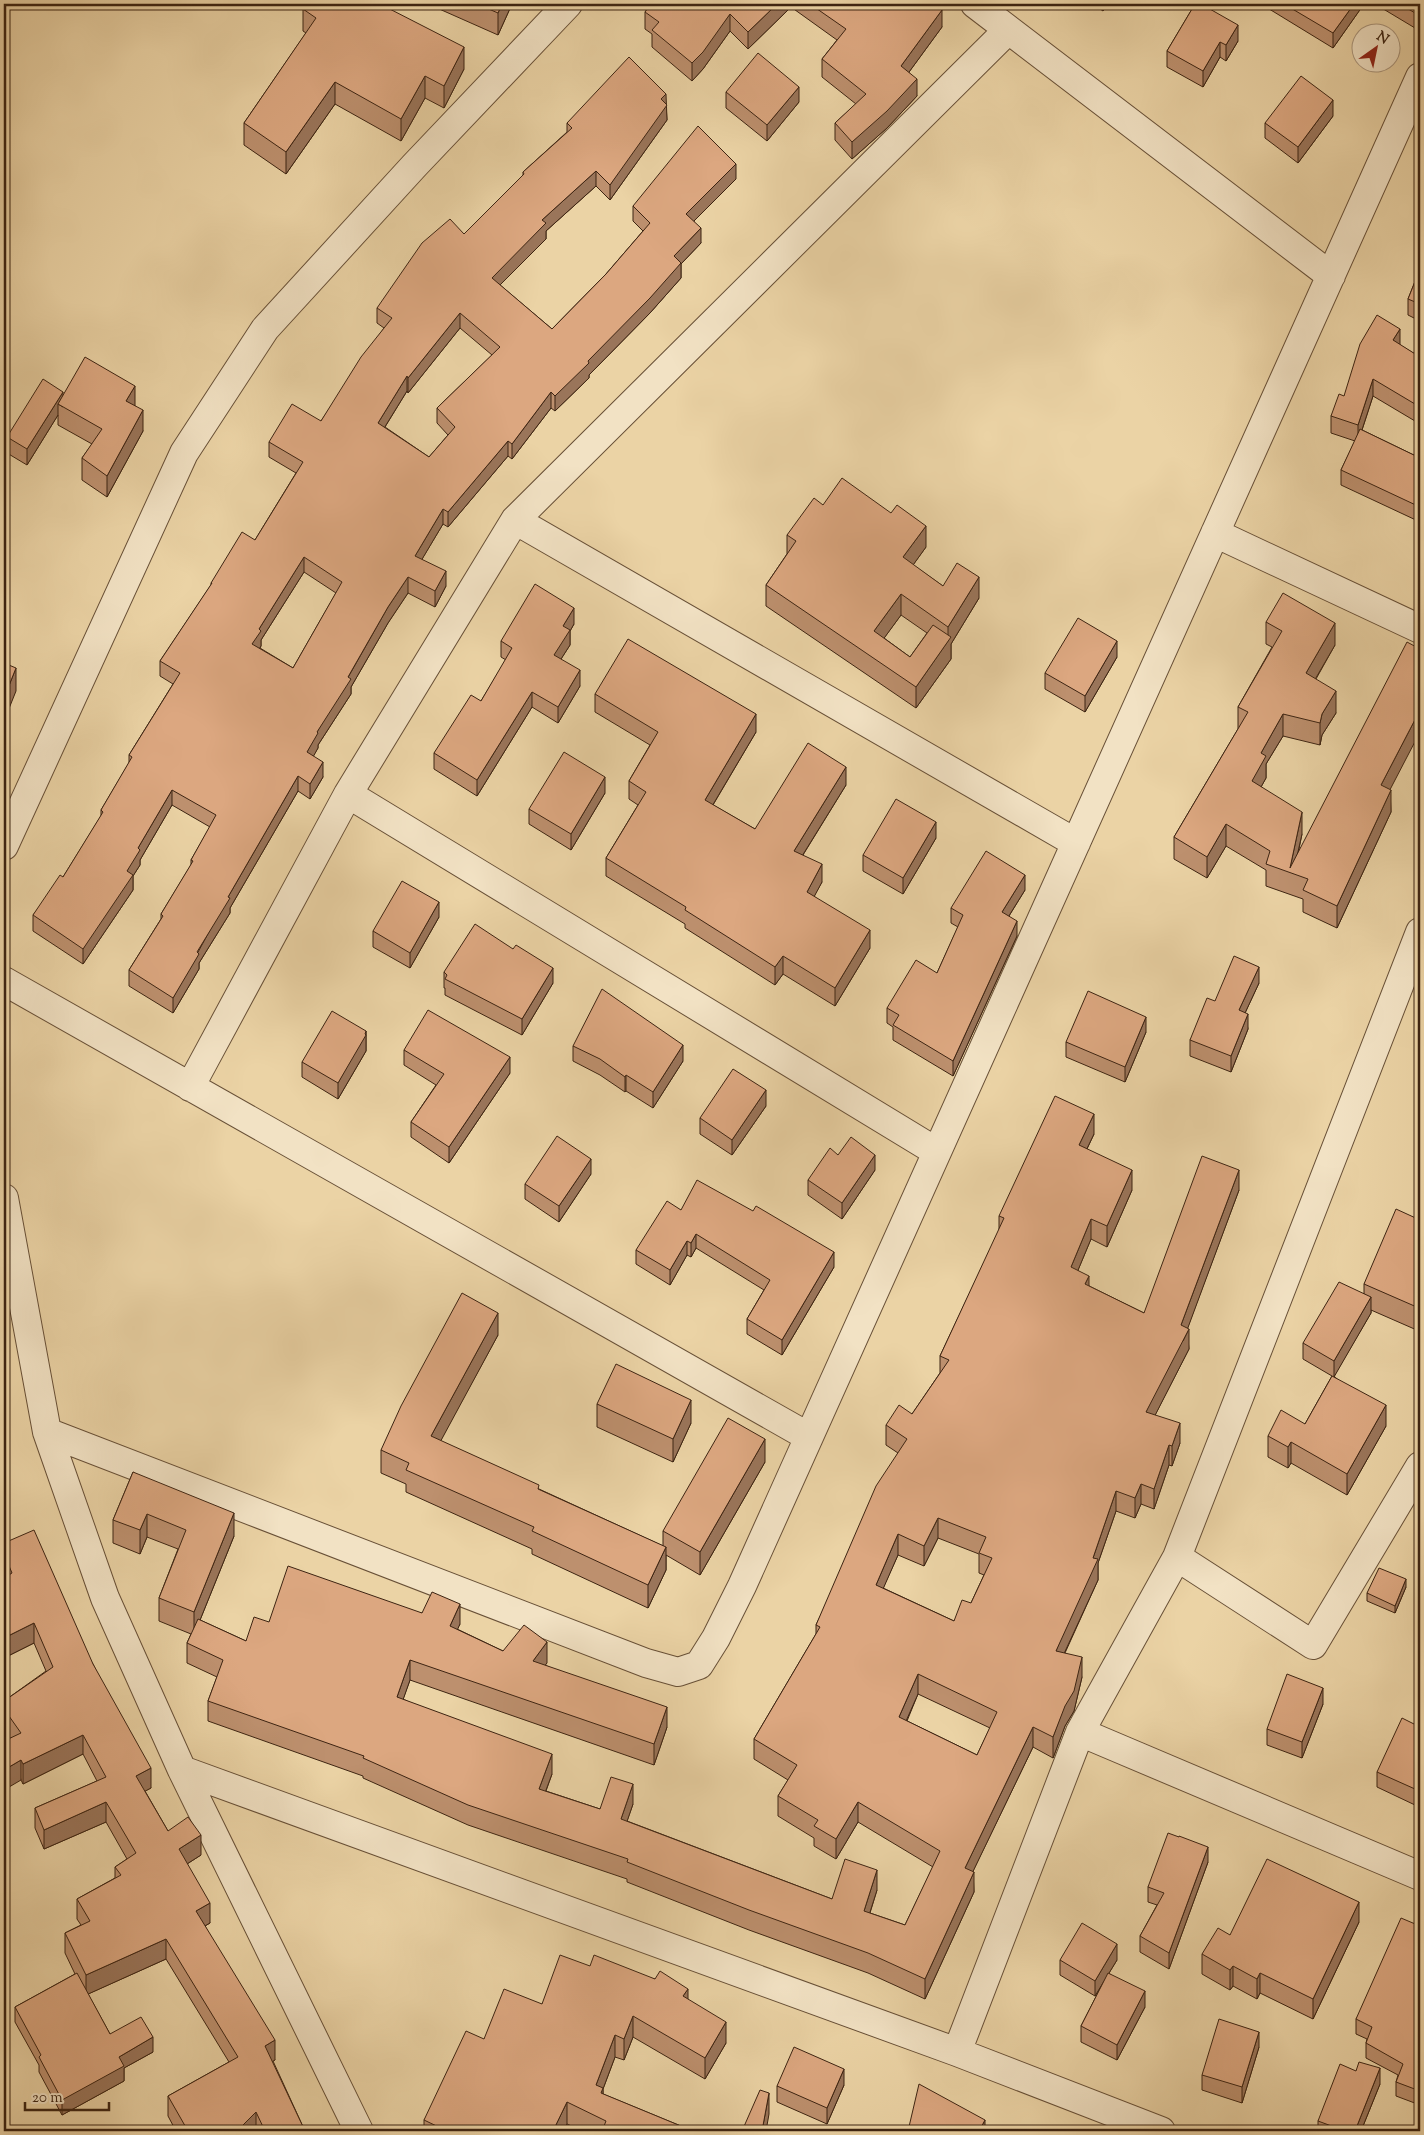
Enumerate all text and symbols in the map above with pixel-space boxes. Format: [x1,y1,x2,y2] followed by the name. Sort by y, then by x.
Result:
[1352,22,1402,72] north arrow
[1372,27,1392,50] text: N
[25,2080,109,2112] scale bar
[32,2088,63,2109] text: 20 m

